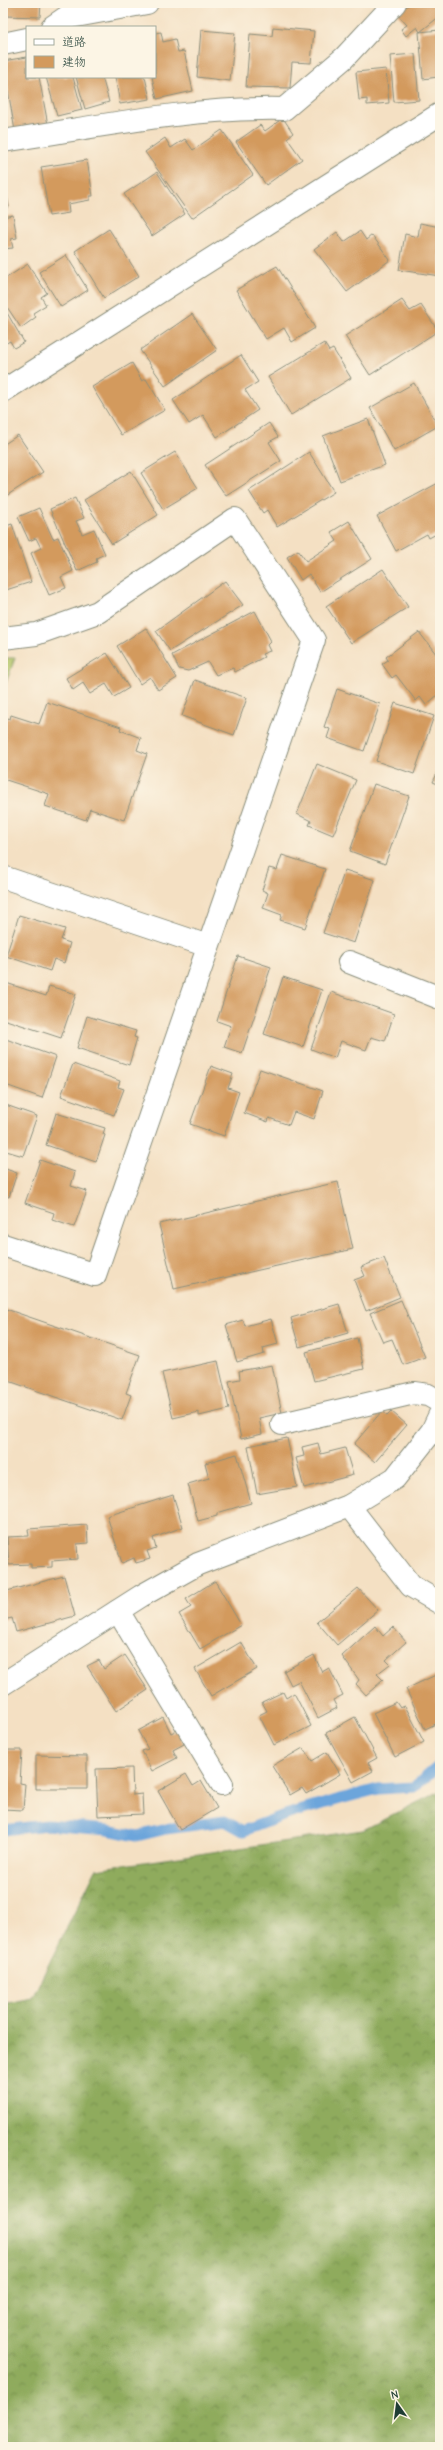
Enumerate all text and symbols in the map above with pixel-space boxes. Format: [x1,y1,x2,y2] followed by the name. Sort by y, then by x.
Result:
[26,26,156,78] legend
[62,35,86,49] text: 道路
[62,55,86,69] text: 建物
[377,2384,417,2424] north arrow
[390,2388,400,2402] text: N

